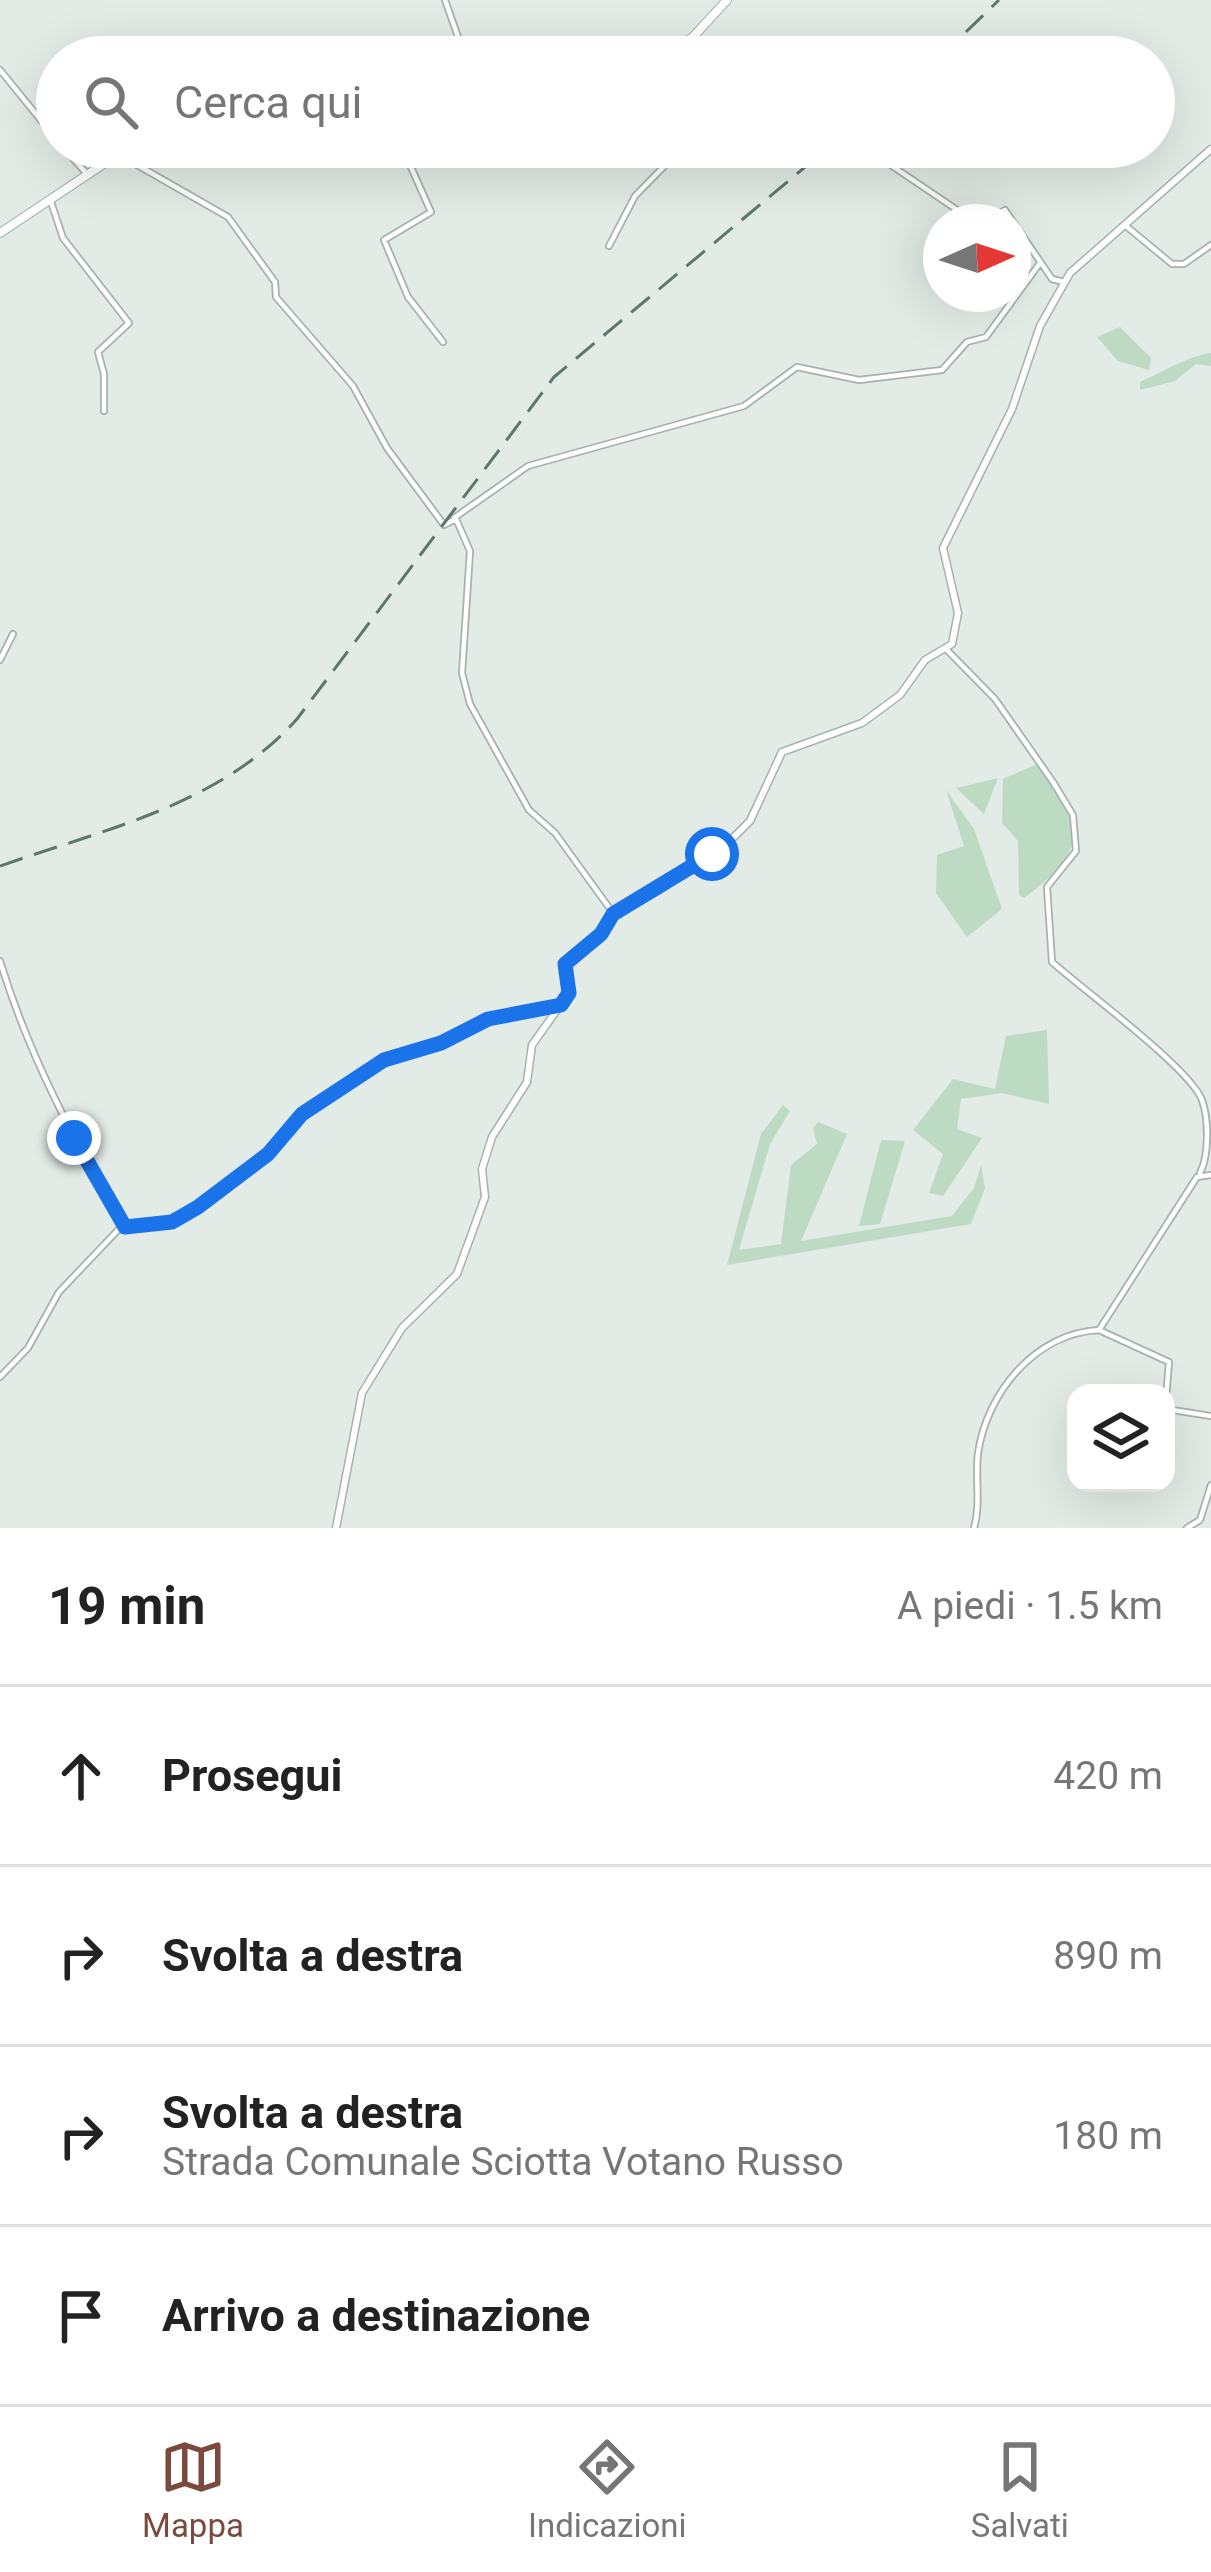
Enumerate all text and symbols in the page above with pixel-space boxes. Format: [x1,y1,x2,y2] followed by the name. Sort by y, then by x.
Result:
[36,36,1175,168] search box
[78,69,144,135] icon: search
[174,76,363,129] text: Cerca qui
[923,204,1031,312] north arrow
[685,827,739,881] route start
[47,1111,101,1165] route end
[1067,1384,1175,1492] map controls
[1067,1384,1175,1492] button: layers
[48,1577,205,1636] text: 19 min
[897,1583,1163,1629] text: A piedi · 1.5 km
[48,1743,114,1809] icon: ahead
[162,1749,342,1802] text: Prosegui
[1053,1753,1163,1799] text: 420 m
[48,1923,114,1989] icon: right
[162,1929,463,1982] text: Svolta a destra
[1053,1933,1163,1979] text: 890 m
[162,2086,463,2139] text: Svolta a destra
[48,2103,114,2169] icon: right
[1053,2113,1163,2159] text: 180 m
[162,2139,844,2185] text: Strada Comunale Sciotta Votano Russo
[48,2283,114,2349] icon: arrive
[162,2289,590,2342] text: Arrivo a destinazione
[142,2434,244,2545] tab: Mappa
[528,2434,687,2545] tab: Indicazioni
[971,2434,1069,2545] tab: Salvati

